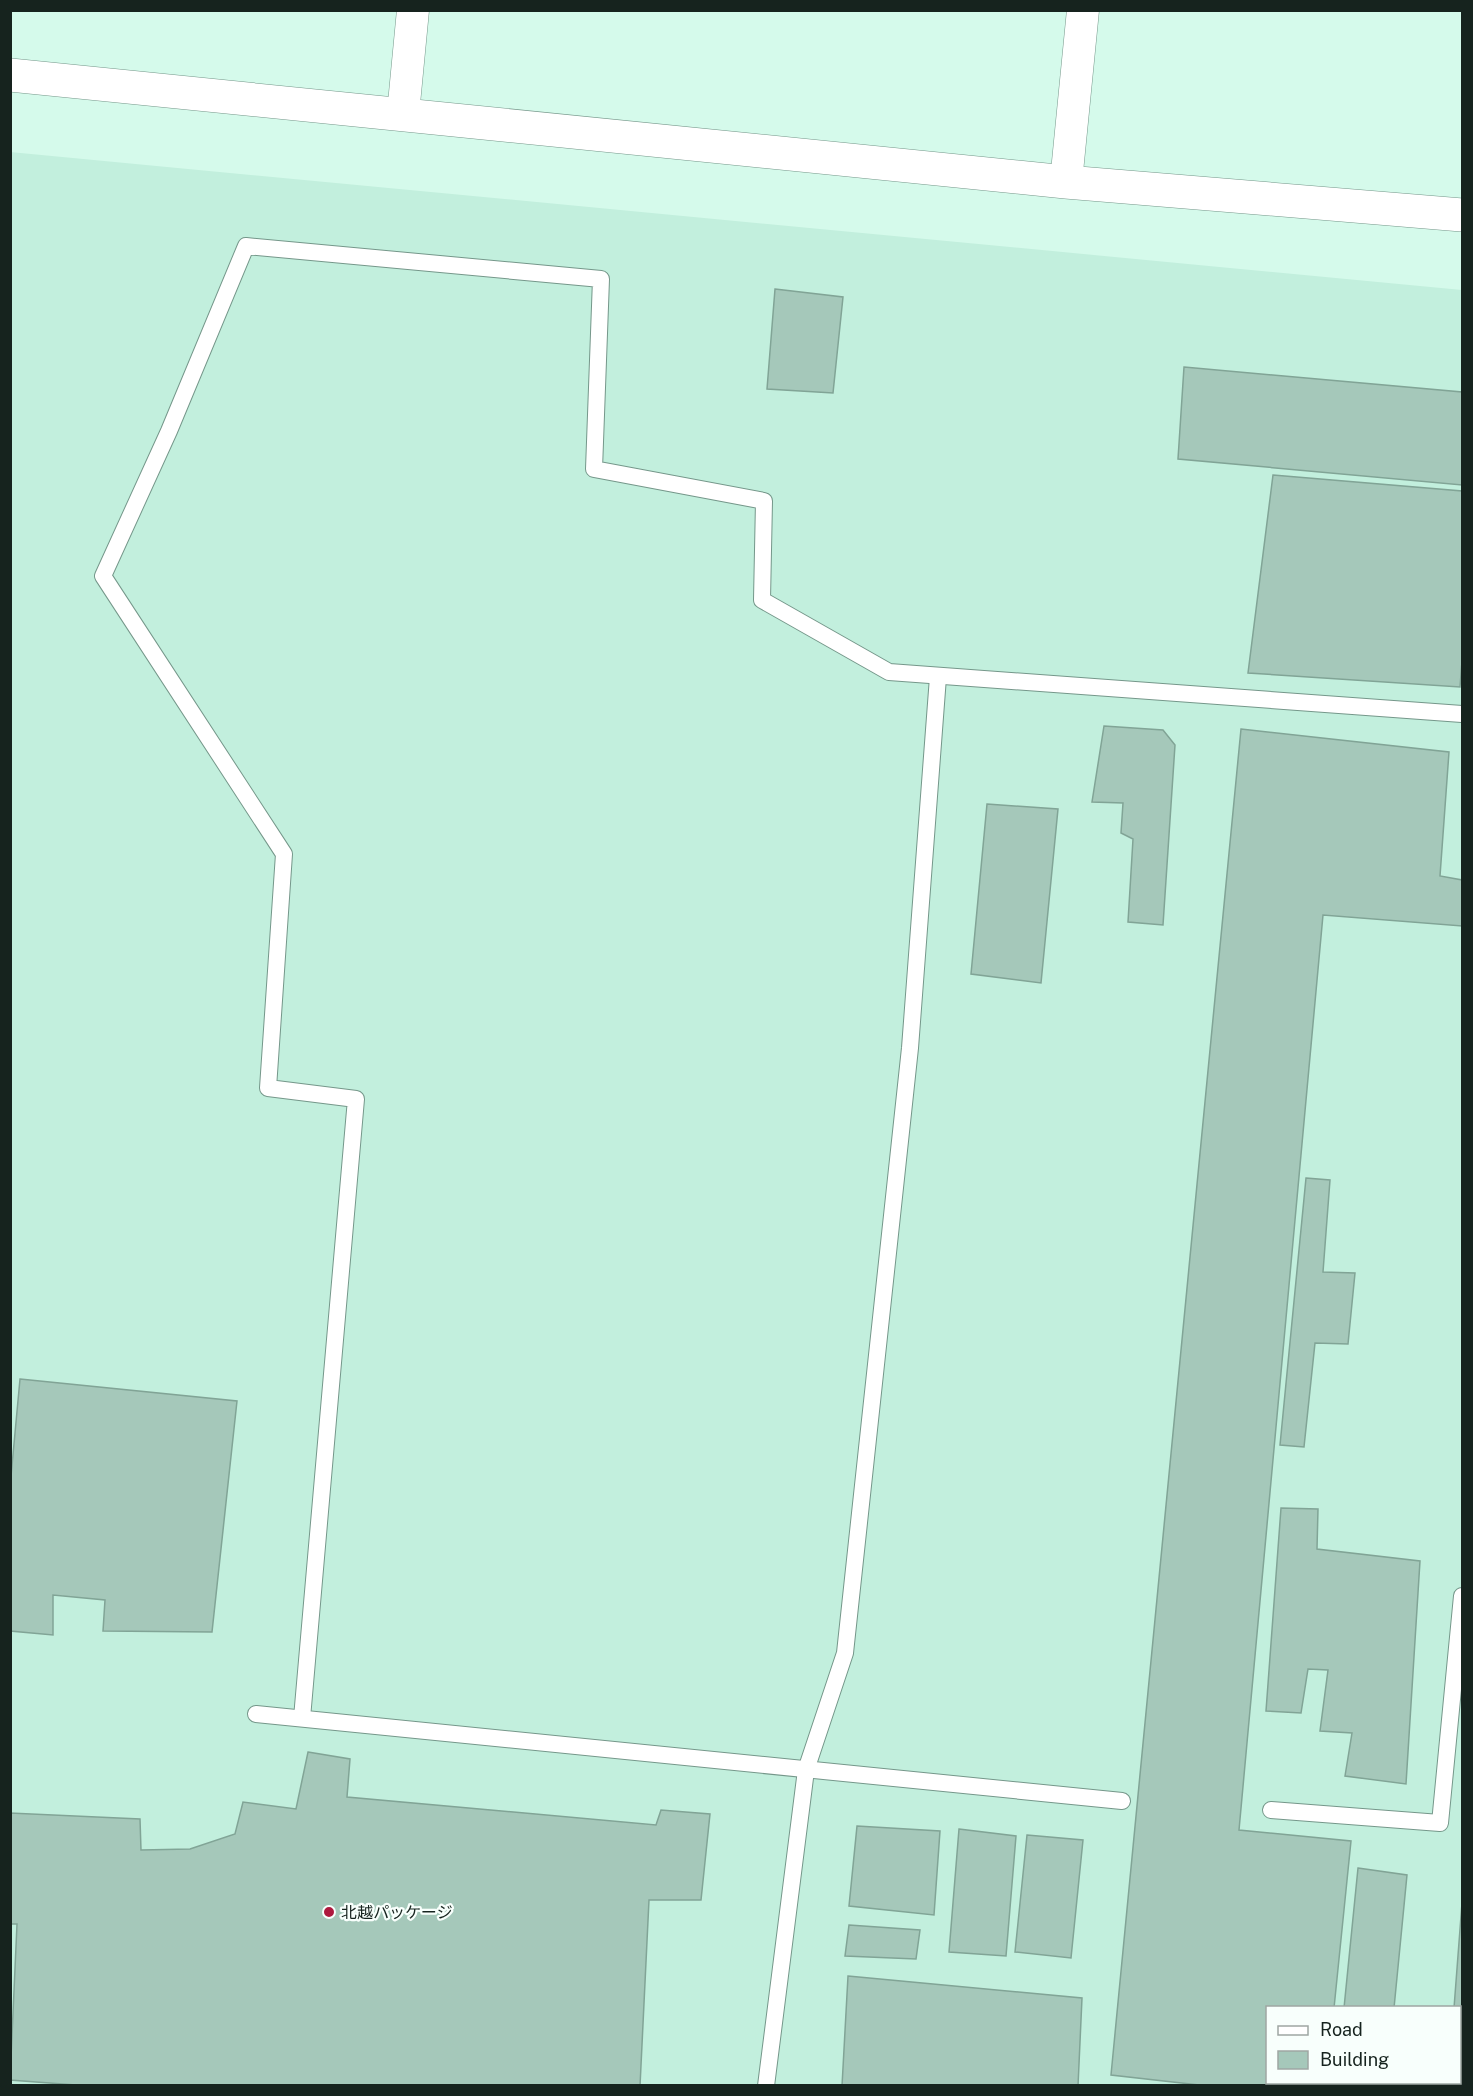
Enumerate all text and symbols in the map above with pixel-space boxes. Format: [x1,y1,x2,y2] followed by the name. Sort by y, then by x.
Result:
[341,1903,453,1922] place label: 北越パッケージ
[322,1905,336,1919] marker: 北越パッケージ
[1266,2006,1461,2084] legend
[1320,2019,1363,2040] text: Road
[1320,2049,1389,2070] text: Building

